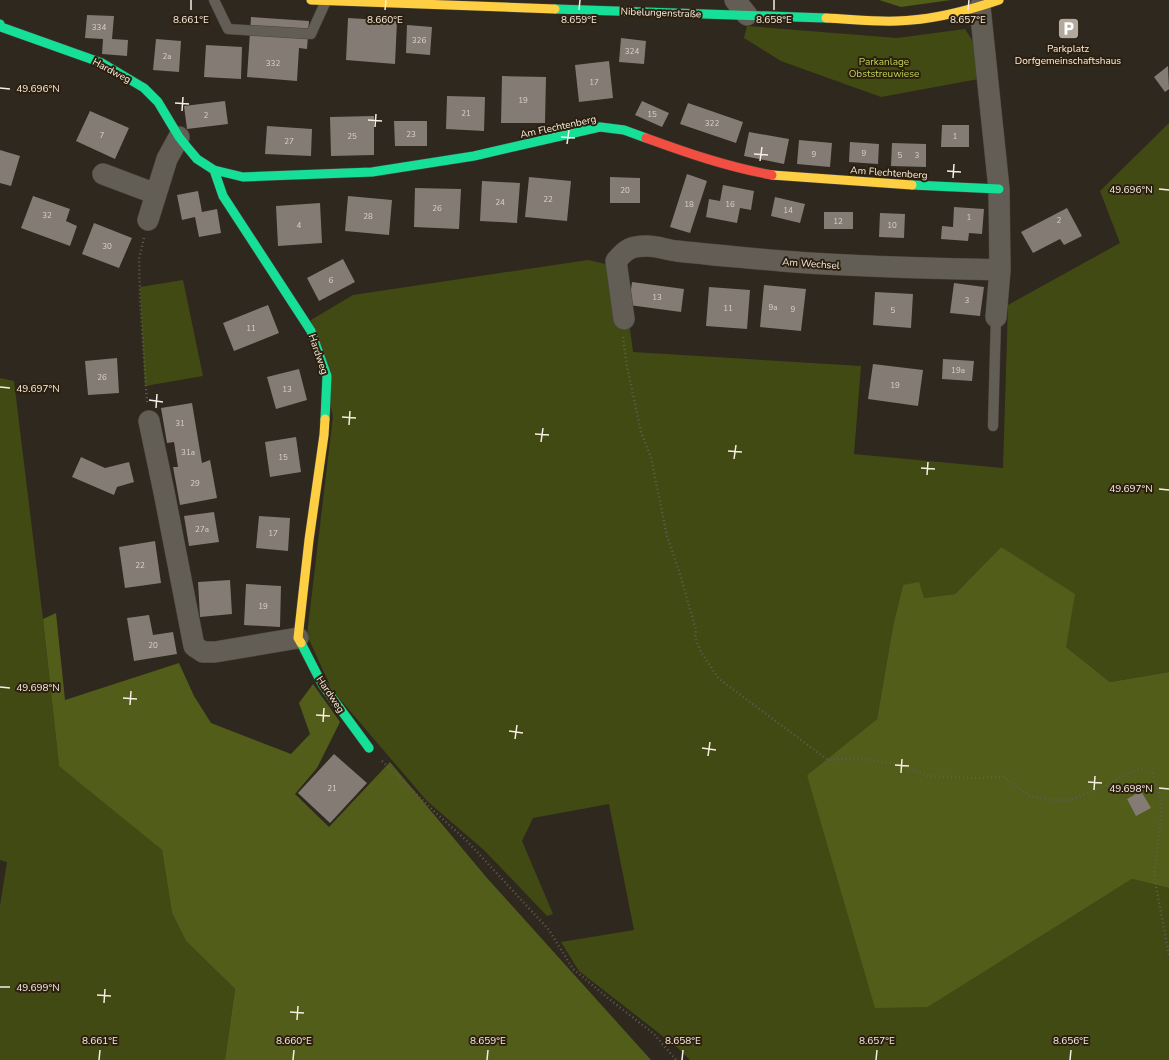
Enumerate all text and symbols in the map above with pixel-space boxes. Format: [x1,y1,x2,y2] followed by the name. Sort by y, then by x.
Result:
[620,5,701,21] street label: Nibelungenstraße
[173,13,209,27] text: 8.661°E
[367,13,403,27] text: 8.660°E
[561,13,597,27] text: 8.659°E
[756,13,792,27] text: 8.658°E
[950,13,986,27] text: 8.657°E
[1055,15,1081,41] parking icon: Parkplatz Dorfgemeinschaftshaus
[92,22,106,33] house number: 334
[412,35,426,46] house number: 326
[1015,42,1121,68] place label: Parkplatz Dorfgemeinschaftshaus
[625,46,639,57] house number: 324
[162,51,172,62] house number: 2a
[90,55,133,87] street label: Hardweg
[849,55,919,81] park label: Parkanlage Obststreuwiese
[266,58,280,69] house number: 332
[589,77,599,88] house number: 17
[16,82,60,96] text: 49.696°N
[518,95,528,106] house number: 19
[461,108,471,119] house number: 21
[647,109,657,120] house number: 15
[204,110,209,121] house number: 2
[519,112,598,142] street label: Am Flechtenberg
[705,118,719,129] house number: 322
[406,129,416,140] house number: 23
[100,130,105,141] house number: 7
[347,131,357,142] house number: 25
[953,131,958,142] house number: 1
[284,136,294,147] house number: 27
[862,148,867,159] house number: 9
[812,149,817,160] house number: 9
[898,150,903,161] house number: 5
[915,150,920,161] house number: 3
[850,163,928,183] street label: Am Flechtenberg
[1109,183,1153,197] text: 49.696°N
[620,185,630,196] house number: 20
[543,194,553,205] house number: 22
[495,197,505,208] house number: 24
[684,199,694,210] house number: 18
[725,199,735,210] house number: 16
[432,203,442,214] house number: 26
[783,205,793,216] house number: 14
[42,210,52,221] house number: 32
[363,211,373,222] house number: 28
[967,212,972,223] house number: 1
[1057,215,1062,226] house number: 2
[833,216,843,227] house number: 12
[297,220,302,231] house number: 4
[887,220,897,231] house number: 10
[102,241,112,252] house number: 30
[782,255,840,273] street label: Am Wechsel
[329,275,334,286] house number: 6
[652,292,662,303] house number: 13
[965,295,970,306] house number: 3
[768,302,778,313] house number: 9a
[723,303,733,314] house number: 11
[791,304,796,315] house number: 9
[891,305,896,316] house number: 5
[246,323,256,334] house number: 11
[305,332,332,376] street label: Hardweg
[951,365,965,376] house number: 19a
[97,372,107,383] house number: 26
[890,380,900,391] house number: 19
[16,382,60,396] text: 49.697°N
[282,384,292,395] house number: 13
[175,418,185,429] house number: 31
[181,447,195,458] house number: 31a
[278,452,288,463] house number: 15
[190,478,200,489] house number: 29
[1109,482,1153,496] text: 49.697°N
[195,524,209,535] house number: 27a
[268,528,278,539] house number: 17
[135,560,145,571] house number: 22
[258,601,268,612] house number: 19
[148,640,158,651] house number: 20
[313,673,348,716] street label: Hardweg
[16,681,60,695] text: 49.698°N
[1109,782,1153,796] text: 49.698°N
[327,783,337,794] house number: 21
[16,981,60,995] text: 49.699°N
[82,1034,118,1048] text: 8.661°E
[276,1034,312,1048] text: 8.660°E
[470,1034,506,1048] text: 8.659°E
[665,1034,701,1048] text: 8.658°E
[859,1034,895,1048] text: 8.657°E
[1053,1034,1089,1048] text: 8.656°E

